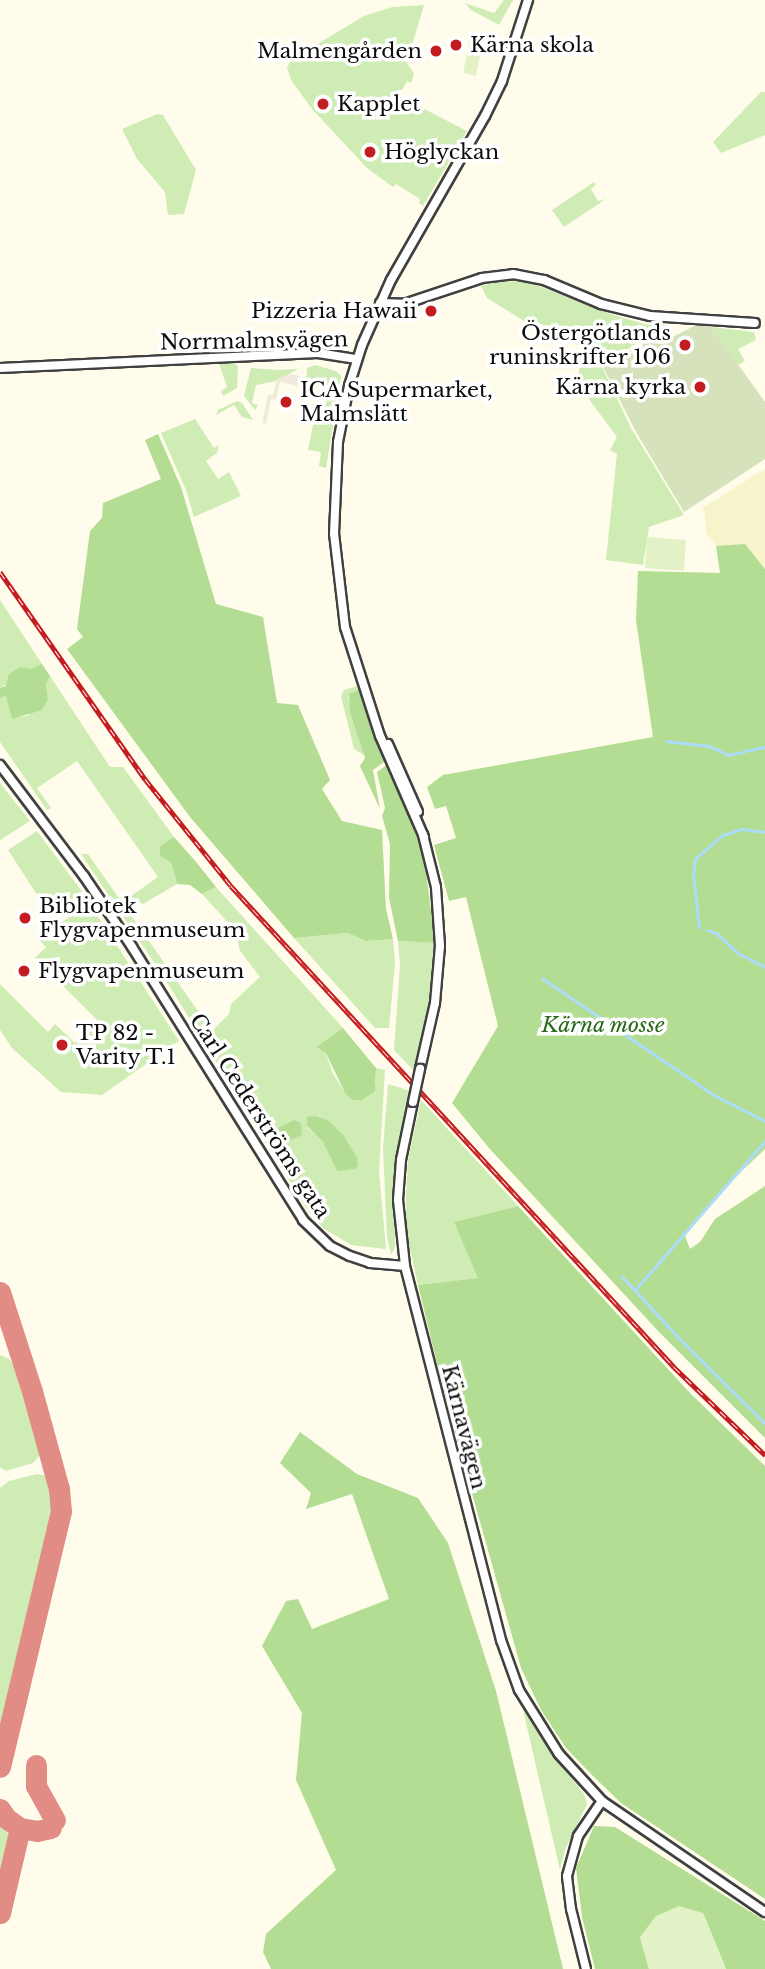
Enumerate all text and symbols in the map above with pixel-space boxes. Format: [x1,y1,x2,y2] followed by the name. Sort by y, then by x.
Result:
[470,32,594,58] place label: Kärna skola
[448,37,464,53] marker: Kärna skola
[257,38,422,64] place label: Malmengården
[428,43,444,59] marker: Malmengården
[337,91,420,117] place label: Kapplet
[315,96,331,112] marker: Kapplet
[384,139,499,165] place label: Höglyckan
[362,144,378,160] marker: Höglyckan
[251,298,417,324] place label: Pizzeria Hawaii
[423,303,439,319] marker: Pizzeria Hawaii
[489,320,671,370] place label: Östergötlands runinskrifter 106
[160,327,348,355] street label: Norrmalmsvägen
[677,337,693,353] marker: Östergötlands runinskrifter 106
[555,374,686,400] place label: Kärna kyrka
[300,377,494,427] place label: ICA Supermarket, Malmslätt
[692,379,708,395] marker: Kärna kyrka
[278,394,294,410] marker: ICA Supermarket, Malmslätt
[39,893,245,943] place label: Bibliotek Flygvapenmuseum
[17,910,33,926] marker: Bibliotek Flygvapenmuseum
[38,958,244,984] place label: Flygvapenmuseum
[16,963,32,979] marker: Flygvapenmuseum
[184,1009,336,1223] street label: Carl Cederströms gata
[541,1012,665,1038] park label: Kärna mosse
[76,1020,177,1070] place label: TP 82 - Varity T.1
[54,1037,70,1053] marker: TP 82 - Varity T.1
[436,1362,492,1492] street label: Kärnavägen

